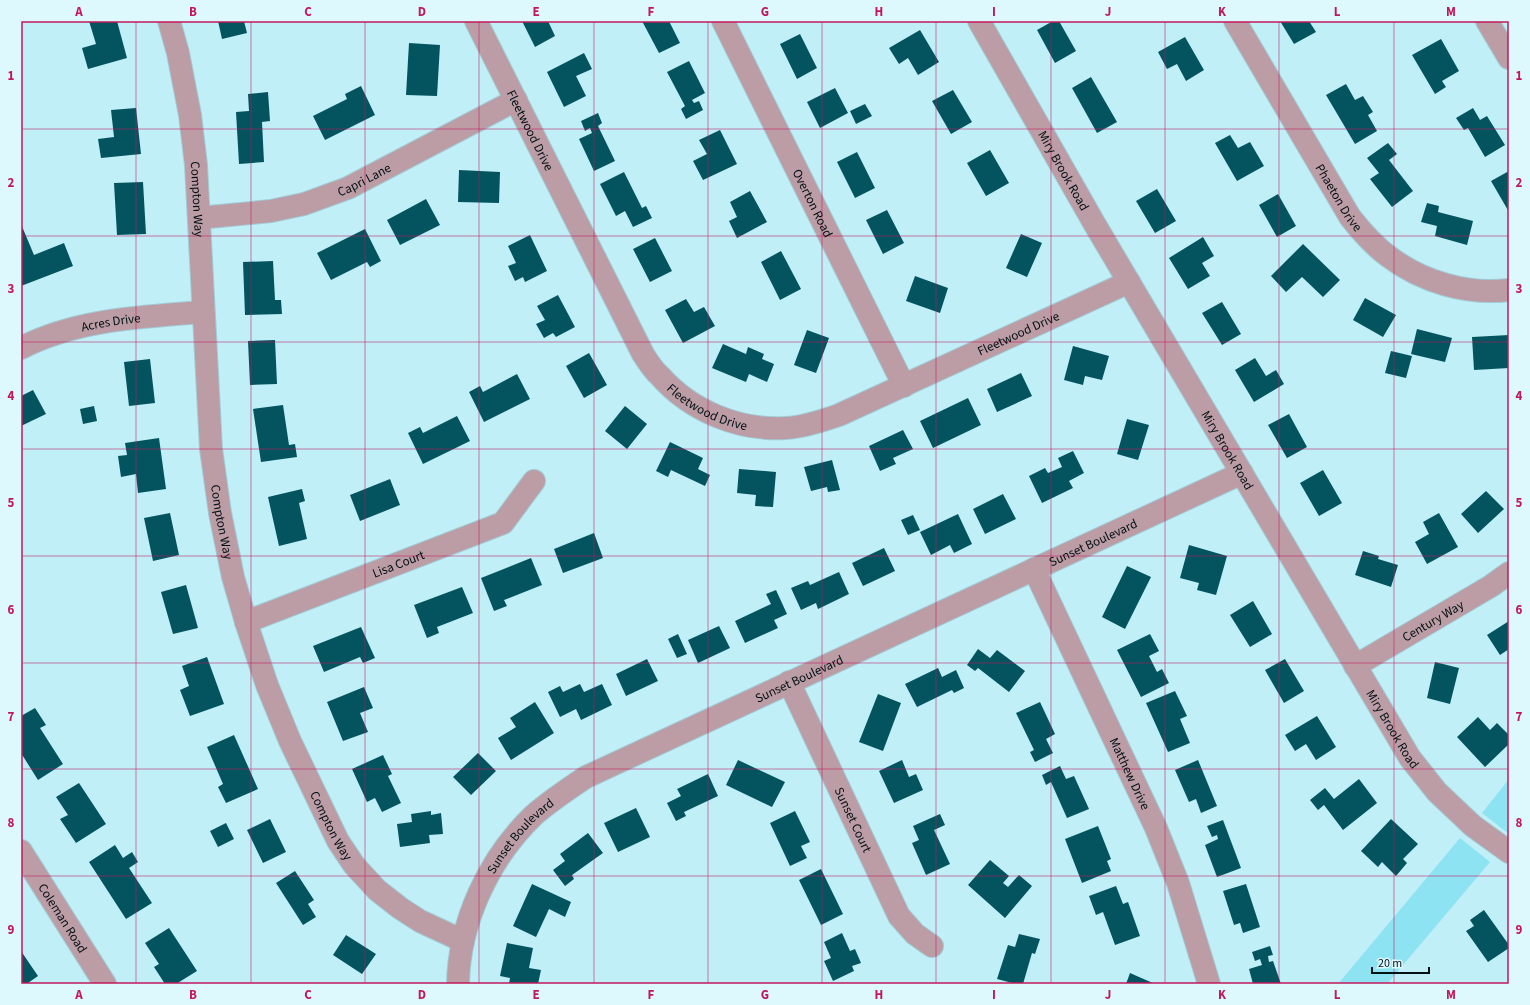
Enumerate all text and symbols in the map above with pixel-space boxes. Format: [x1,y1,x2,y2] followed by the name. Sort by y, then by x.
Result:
[74,3,83,21] text: A
[189,3,197,21] text: B
[304,3,312,21] text: C
[418,3,426,21] text: D
[532,3,540,21] text: E
[648,3,655,21] text: F
[761,3,769,21] text: G
[875,3,883,21] text: H
[992,3,996,21] text: I
[1105,3,1111,21] text: J
[1218,3,1227,21] text: K
[1334,3,1341,21] text: L
[1446,3,1456,21] text: M
[8,67,15,85] text: 1
[1516,67,1523,85] text: 1
[502,87,558,174] street label: Fleetwood Drive
[1033,128,1093,214] street label: Miry Brook Road
[335,159,394,201] street label: Capri Lane
[186,161,208,238] street label: Compton Way
[1311,161,1366,236] street label: Phaeton Drive
[788,166,837,241] street label: Overton Road
[8,174,15,192] text: 2
[1516,174,1523,192] text: 2
[8,280,15,298] text: 3
[1516,280,1523,298] text: 3
[975,307,1062,360] street label: Fleetwood Drive
[79,309,141,336] street label: Acres Drive
[663,380,749,435] street label: Fleetwood Drive
[8,387,15,405] text: 4
[1516,387,1523,405] text: 4
[1197,407,1258,493] street label: Miry Brook Road
[206,483,237,561] street label: Compton Way
[8,494,15,512] text: 5
[1516,494,1523,512] text: 5
[1046,515,1140,571] street label: Sunset Boulevard
[370,546,428,583] street label: Lisa Court
[1399,596,1467,646] street label: Century Way
[8,601,15,619] text: 6
[1516,601,1523,619] text: 6
[752,651,846,707] street label: Sunset Boulevard
[1361,686,1423,773] street label: Miry Brook Road
[8,708,15,726] text: 7
[1516,708,1523,726] text: 7
[1105,735,1154,813] street label: Matthew Drive
[830,784,876,856] street label: Sunset Court
[305,788,356,864] street label: Compton Way
[483,794,558,877] street label: Sunset Boulevard
[8,814,15,832] text: 8
[1516,814,1523,832] text: 8
[34,880,91,957] street label: Coleman Road
[8,921,15,939] text: 9
[1516,921,1523,939] text: 9
[1372,949,1429,975] scale bar
[1378,955,1402,972] text: 20 m
[74,986,83,1004] text: A
[189,986,197,1004] text: B
[304,986,312,1004] text: C
[418,986,426,1004] text: D
[532,986,540,1004] text: E
[648,986,655,1004] text: F
[761,986,769,1004] text: G
[875,986,883,1004] text: H
[992,986,996,1004] text: I
[1105,986,1111,1004] text: J
[1218,986,1227,1004] text: K
[1334,986,1341,1004] text: L
[1446,986,1456,1004] text: M

